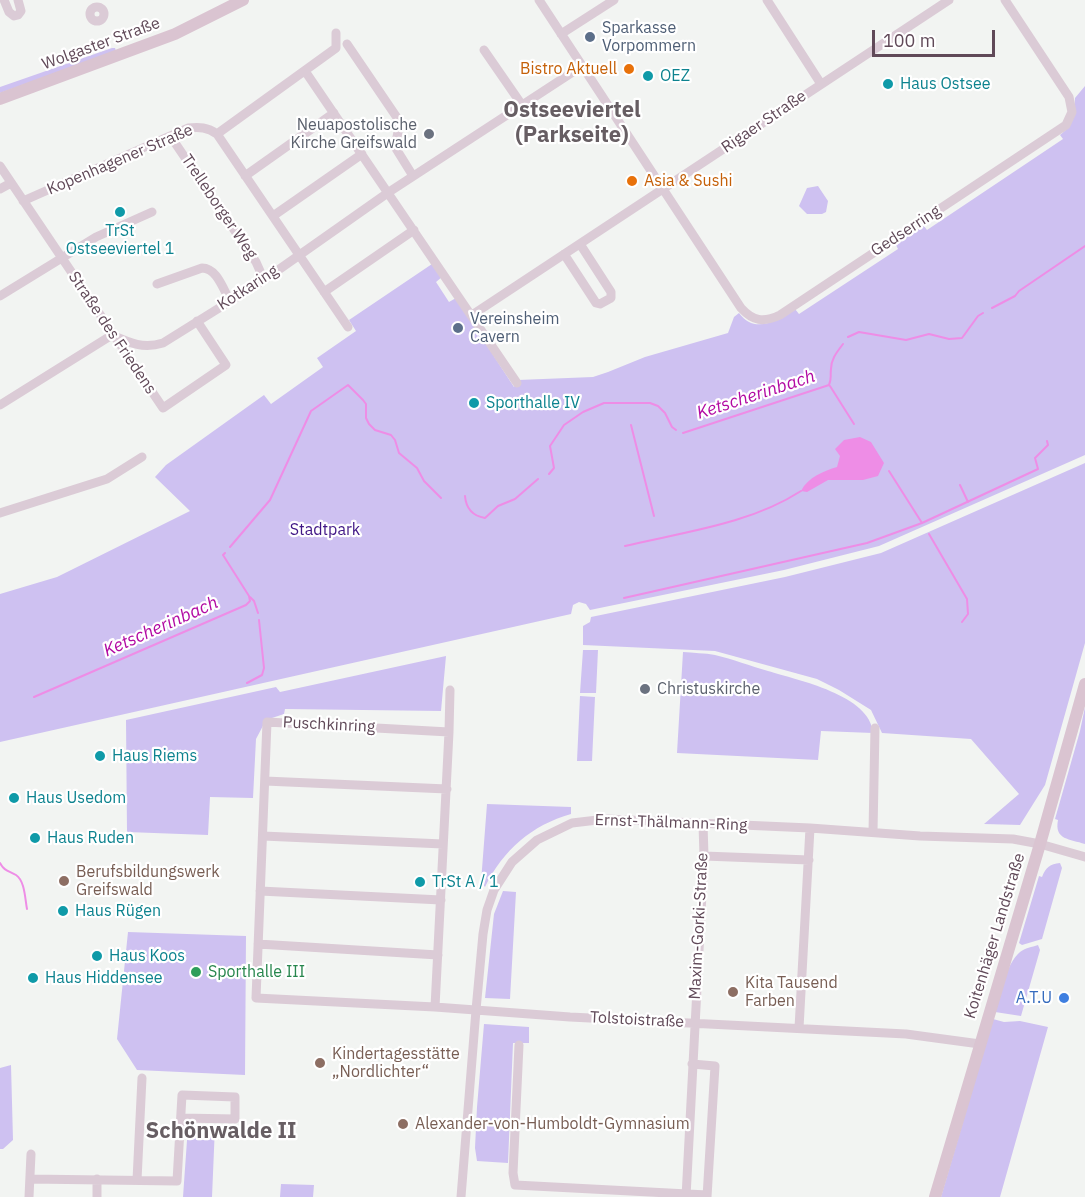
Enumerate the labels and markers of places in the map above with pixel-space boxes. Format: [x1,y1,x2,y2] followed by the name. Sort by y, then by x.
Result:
[602,18,696,56] place label: Sparkasse Vorpommern
[583,30,597,44] marker: Sparkasse Vorpommern
[520,59,617,79] place label: Bistro Aktuell
[622,62,636,76] marker: Bistro Aktuell
[660,66,690,86] place label: OEZ
[641,69,655,83] marker: OEZ
[900,74,990,94] place label: Haus Ostsee
[881,77,895,91] marker: Haus Ostsee
[291,115,417,153] place label: Neuapostolische Kirche Greifswald
[422,127,436,141] marker: Neuapostolische Kirche Greifswald
[644,171,733,191] place label: Asia & Sushi
[625,174,639,188] marker: Asia & Sushi
[113,205,127,219] marker: TrSt Ostseeviertel 1
[66,221,174,259] place label: TrSt Ostseeviertel 1
[470,309,559,347] place label: Vereinsheim Cavern
[451,321,465,335] marker: Vereinsheim Cavern
[486,393,580,413] place label: Sporthalle IV
[467,396,481,410] marker: Sporthalle IV
[657,679,760,699] place label: Christuskirche
[638,682,652,696] marker: Christuskirche
[112,746,197,766] place label: Haus Riems
[93,749,107,763] marker: Haus Riems
[26,788,126,808] place label: Haus Usedom
[7,791,21,805] marker: Haus Usedom
[47,828,134,848] place label: Haus Ruden
[28,831,42,845] marker: Haus Ruden
[76,862,220,900] place label: Berufsbildungswerk Greifswald
[432,872,499,892] place label: TrSt A / 1
[57,874,71,888] marker: Berufsbildungswerk Greifswald
[413,875,427,889] marker: TrSt A / 1
[75,901,161,921] place label: Haus Rügen
[56,904,70,918] marker: Haus Rügen
[109,946,185,966] place label: Haus Koos
[90,949,104,963] marker: Haus Koos
[208,962,305,982] place label: Sporthalle III
[189,965,203,979] marker: Sporthalle III
[45,968,163,988] place label: Haus Hiddensee
[26,971,40,985] marker: Haus Hiddensee
[745,973,838,1011] place label: Kita Tausend Farben
[726,985,740,999] marker: Kita Tausend Farben
[1016,988,1052,1008] place label: A.T.U
[1057,991,1071,1005] marker: A.T.U
[332,1044,460,1082] place label: Kindertagesstätte „Nordlichter“
[313,1056,327,1070] marker: Kindertagesstätte „Nordlichter“
[415,1114,690,1134] place label: Alexander-von-Humboldt-Gymnasium
[396,1117,410,1131] marker: Alexander-von-Humboldt-Gymnasium

